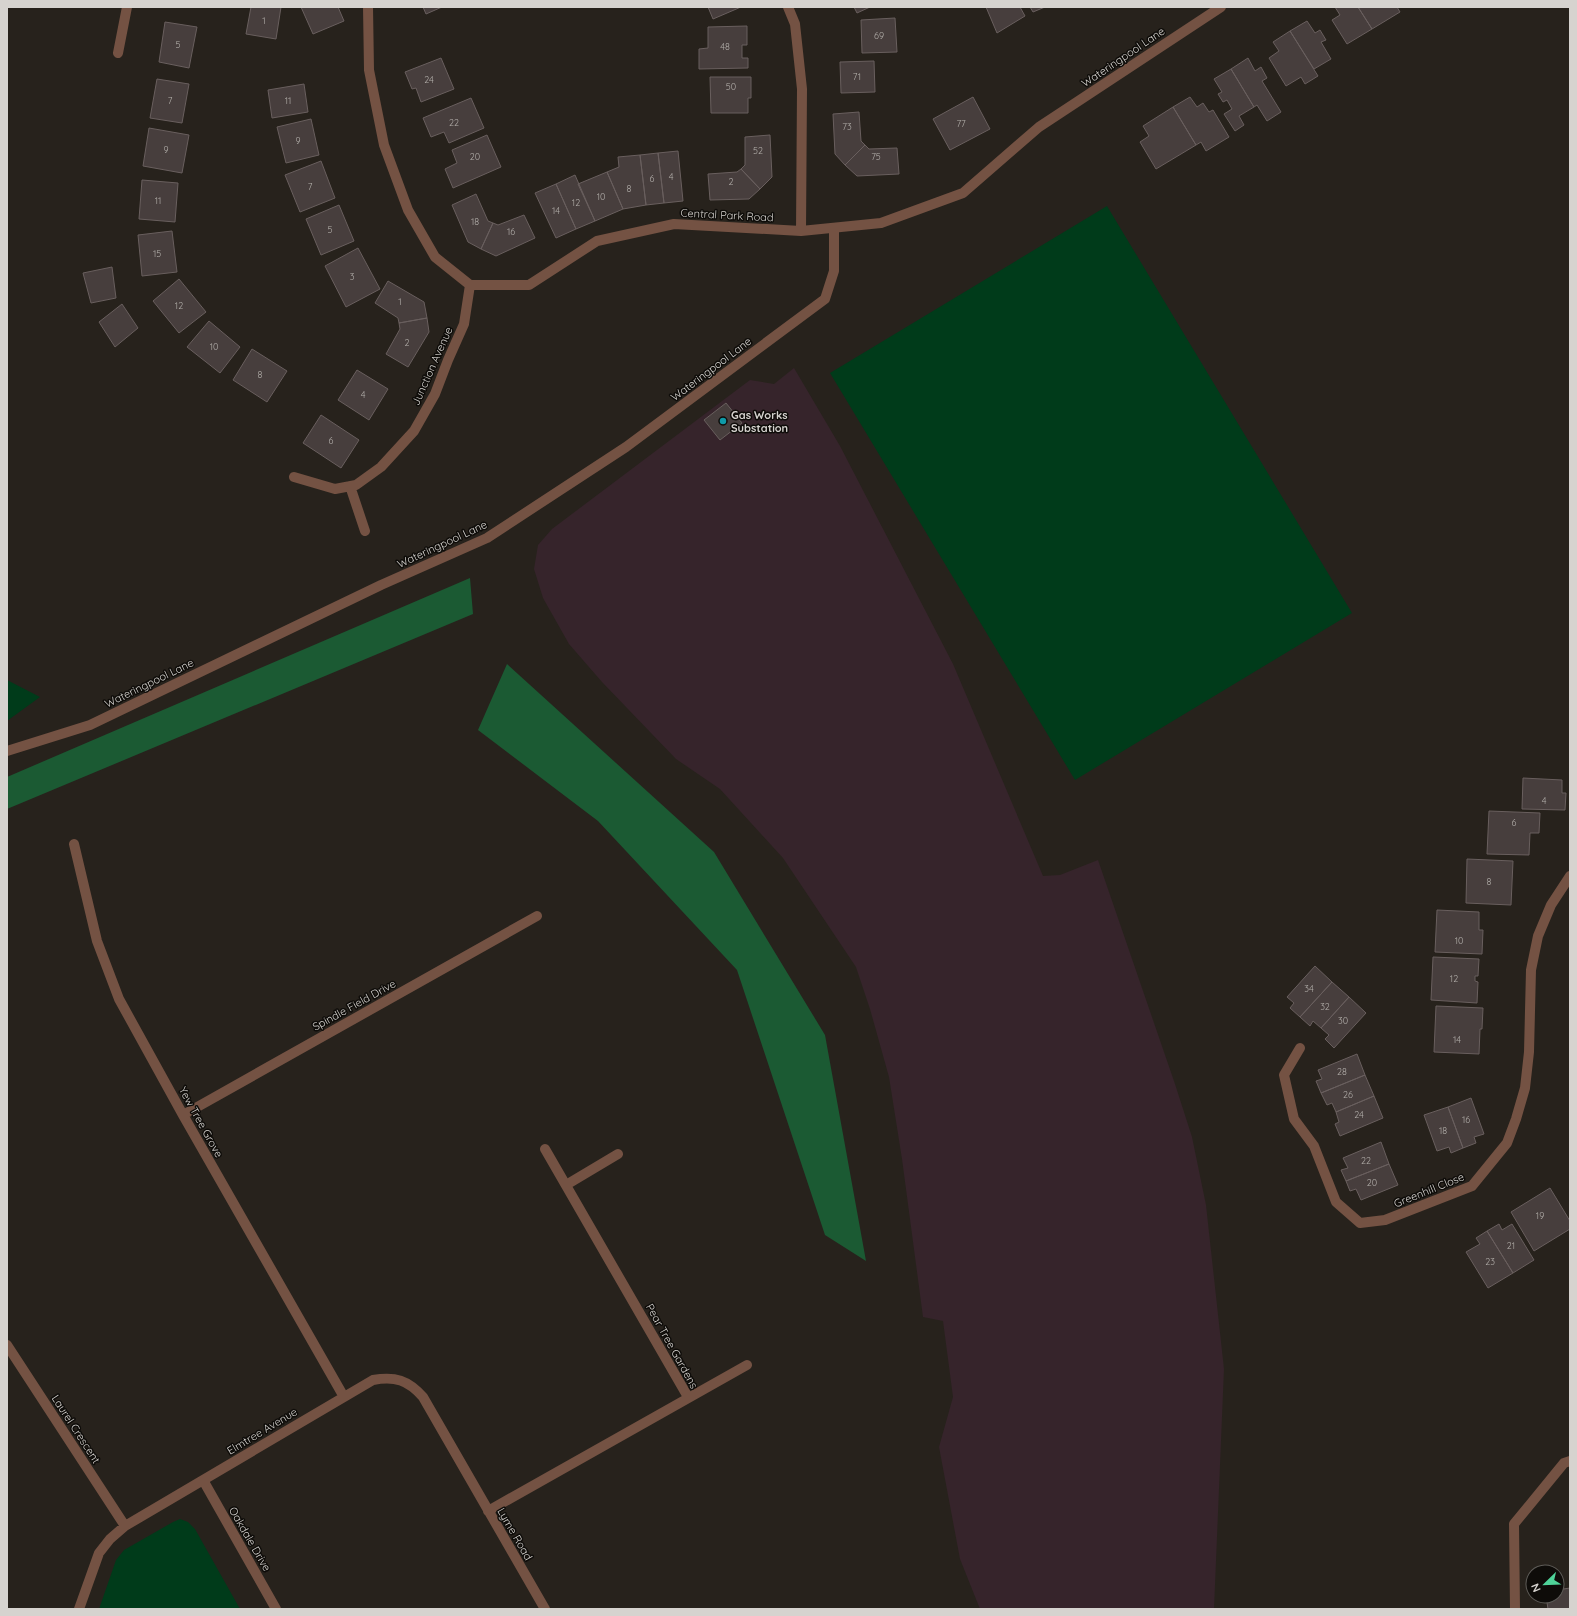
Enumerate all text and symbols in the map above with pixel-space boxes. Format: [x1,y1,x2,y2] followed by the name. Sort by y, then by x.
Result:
[262,15,266,26] house number: 1
[1079,24,1167,90] street label: Wateringpool Lane
[874,30,884,41] house number: 69
[176,39,181,50] house number: 5
[720,41,730,52] house number: 48
[853,71,861,82] house number: 71
[424,74,434,85] house number: 24
[726,81,736,92] house number: 50
[168,95,173,106] house number: 7
[285,95,291,106] house number: 11
[449,117,459,128] house number: 22
[956,118,966,129] house number: 77
[842,121,852,132] house number: 73
[295,135,301,146] house number: 9
[163,144,169,155] house number: 9
[753,145,763,156] house number: 52
[470,151,480,162] house number: 20
[871,151,881,162] house number: 75
[669,171,674,182] house number: 4
[650,173,655,184] house number: 6
[729,176,734,187] house number: 2
[308,181,313,192] house number: 7
[627,183,632,194] house number: 8
[597,191,605,202] house number: 10
[155,195,161,206] house number: 11
[572,197,580,208] house number: 12
[552,205,560,216] house number: 14
[680,206,774,224] street label: Central Park Road
[471,216,479,227] house number: 18
[328,224,333,235] house number: 5
[507,226,515,237] house number: 16
[153,248,161,259] house number: 15
[350,271,355,282] house number: 3
[398,296,402,307] house number: 1
[175,300,183,311] house number: 12
[408,325,456,407] street label: Junction Avenue
[668,334,754,404] street label: Wateringpool Lane
[405,337,410,348] house number: 2
[210,341,218,352] house number: 10
[258,369,263,380] house number: 8
[361,389,366,400] house number: 4
[731,408,788,435] place label: Gas Works Substation
[718,416,728,426] marker: Gas Works Substation
[329,435,334,446] house number: 6
[395,517,489,571] street label: Wateringpool Lane
[102,655,196,711] street label: Wateringpool Lane
[1542,795,1547,806] house number: 4
[1512,817,1517,828] house number: 6
[1487,876,1492,887] house number: 8
[1455,935,1463,946] house number: 10
[1450,973,1458,984] house number: 12
[310,976,398,1034] street label: Spindle Field Drive
[1304,983,1314,994] house number: 34
[1320,1001,1330,1012] house number: 32
[1338,1015,1348,1026] house number: 30
[1453,1034,1461,1045] house number: 14
[1337,1066,1347,1077] house number: 28
[176,1084,226,1160] street label: Yew Tree Grove
[1343,1089,1353,1100] house number: 26
[1354,1109,1364,1120] house number: 24
[1462,1114,1470,1125] house number: 16
[1439,1125,1447,1136] house number: 18
[1361,1155,1371,1166] house number: 22
[1392,1170,1466,1210] street label: Greenhill Close
[1367,1177,1377,1188] house number: 20
[1536,1210,1544,1221] house number: 19
[1507,1240,1515,1251] house number: 21
[1485,1256,1495,1267] house number: 23
[643,1301,701,1391] street label: Pear Tree Gardens
[49,1392,104,1466] street label: Laurel Crescent
[224,1405,300,1457] street label: Elmtree Avenue
[226,1504,274,1574] street label: Oakdale Drive
[494,1505,536,1563] street label: Lyme Road
[1525,1564,1565,1604] north arrow
[1528,1581,1544,1594] text: N

